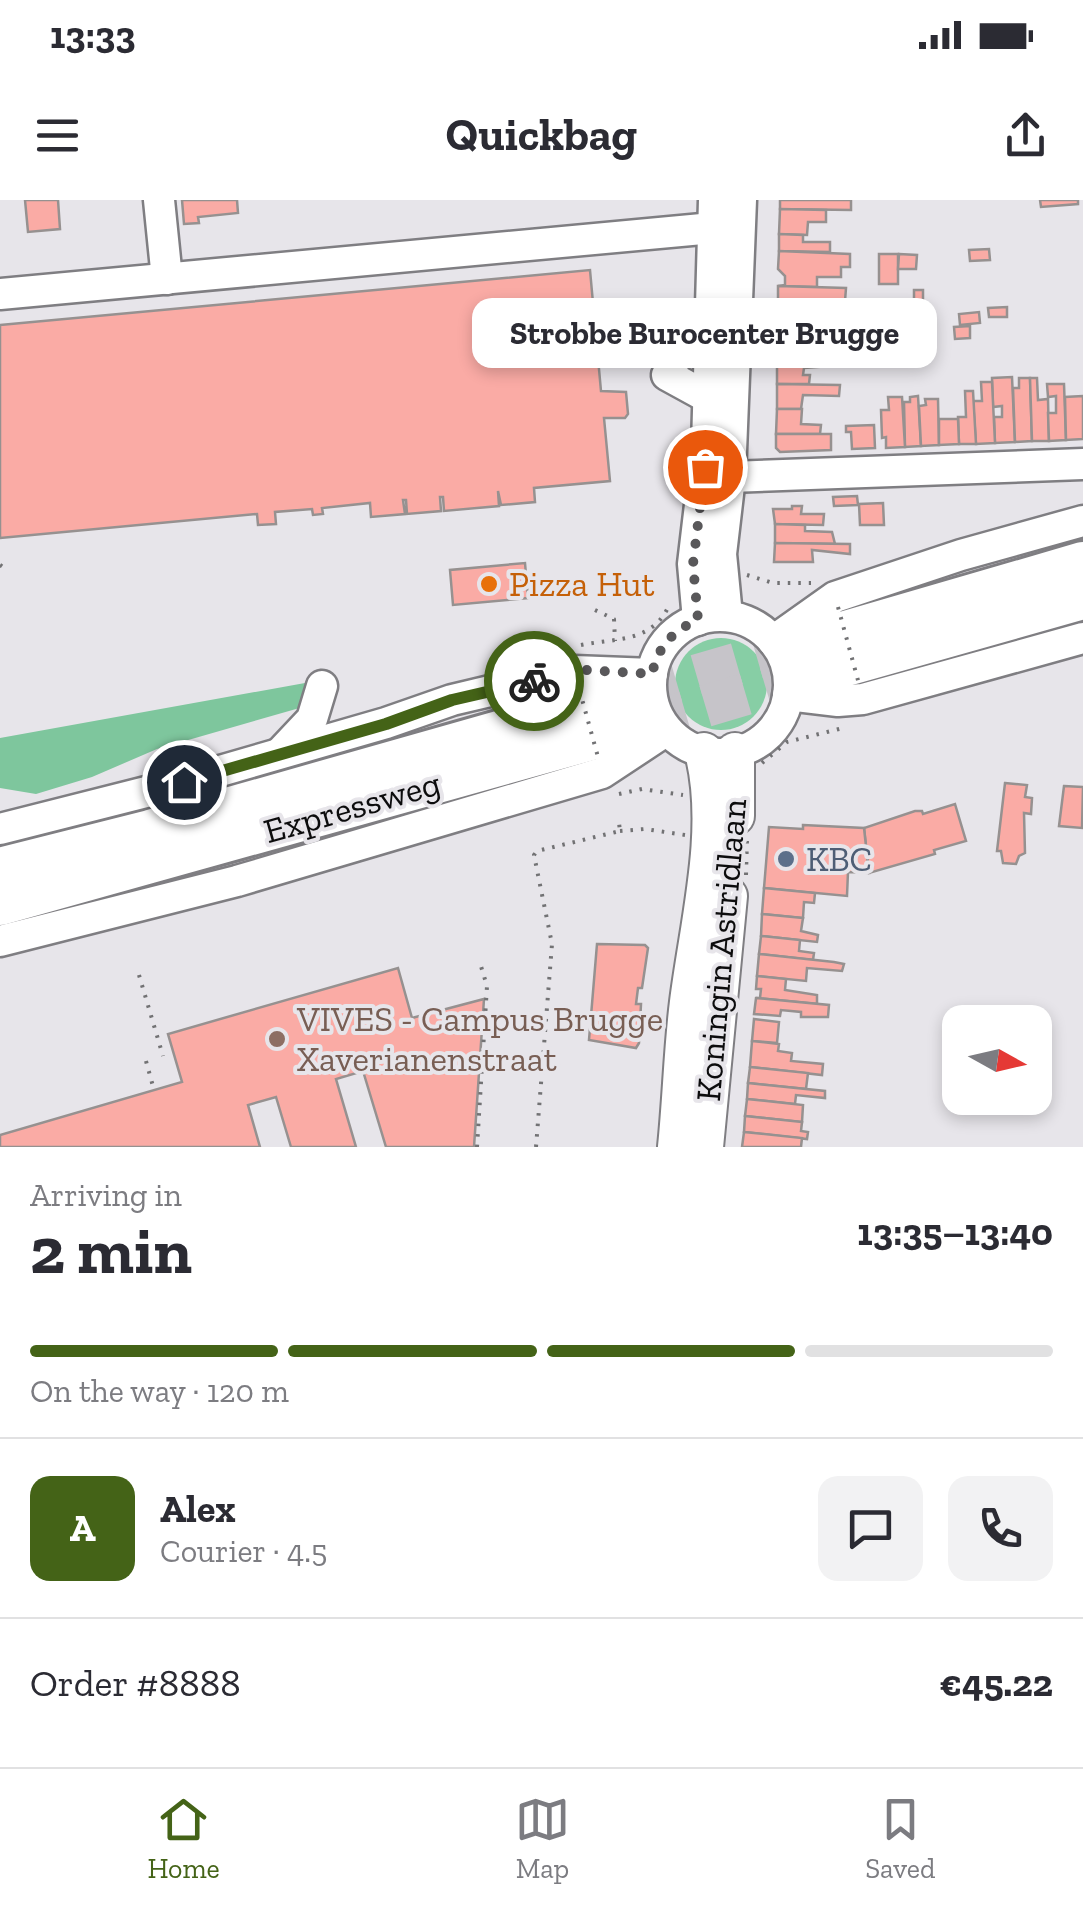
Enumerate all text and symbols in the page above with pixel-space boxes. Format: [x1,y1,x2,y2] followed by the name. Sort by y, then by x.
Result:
[50,12,136,58] text: 13:33
[30,108,85,163] icon: menu
[446,108,637,162] text: Quickbag
[998,108,1053,163] icon: share
[472,297,938,367] callout: Strobbe Burocenter Brugge
[510,314,899,352] text: Strobbe Burocenter Brugge
[663,425,748,510] pin
[678,440,733,495] icon: bag
[509,563,655,605] place label: Pizza Hut
[478,573,500,595] marker: Pizza Hut
[484,631,584,731] courier
[507,654,562,709] icon: bike
[142,740,227,825] pin
[157,755,212,810] icon: home
[259,762,445,852] street label: Expressweg
[687,797,755,1103] street label: Koningin Astridlaan
[806,838,872,880] place label: KBC
[775,848,797,870] marker: KBC
[296,998,663,1080] place label: VIVES - Campus Brugge Xaverianenstraat
[942,1005,1052,1115] north arrow
[942,1005,1052,1115] map controls
[266,1028,288,1050] marker: VIVES - Campus Brugge Xaverianenstraat
[30,1176,182,1214] text: Arriving in
[857,1209,1053,1255] text: 13:35–13:40
[30,1212,192,1290] text: 2 min
[30,1372,289,1410] text: On the way · 120 m
[818,1476,923,1581] button: chat
[948,1476,1053,1581] button: phone
[160,1486,236,1532] text: Alex
[69,1505,96,1551] text: A
[160,1532,327,1570] text: Courier · 4.5
[30,1660,241,1706] text: Order #8888
[940,1660,1053,1706] text: €45.22
[148,1792,220,1885] tab: Home
[515,1792,570,1885] tab: Map
[865,1792,935,1885] tab: Saved

